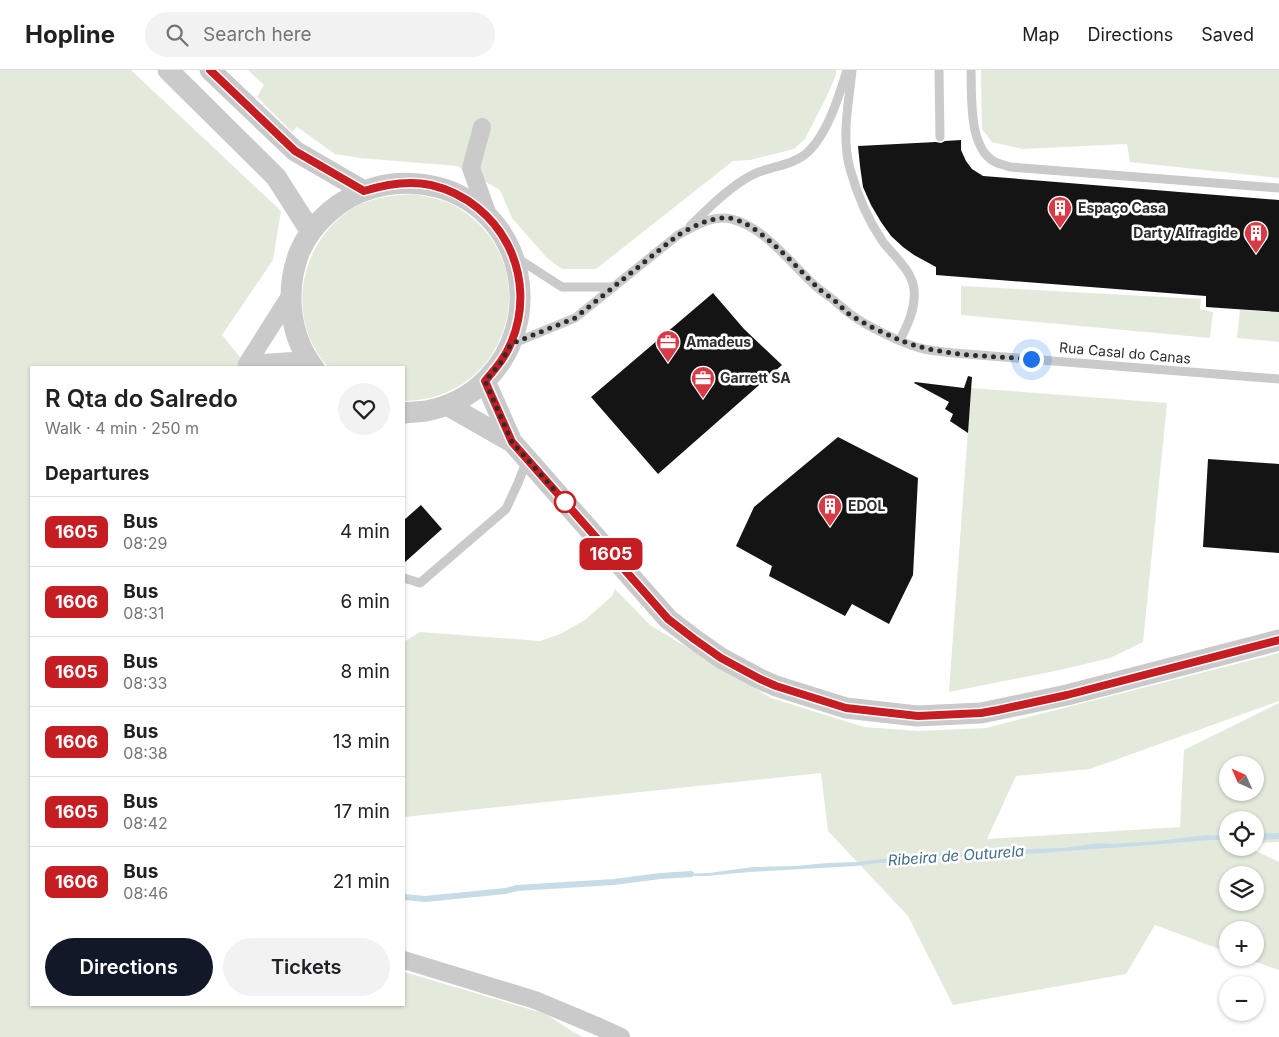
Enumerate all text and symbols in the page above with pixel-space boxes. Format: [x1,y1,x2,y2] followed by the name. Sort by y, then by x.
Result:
[145,12,495,57] search box
[25,20,115,49] text: Hopline
[163,21,191,49] icon: search
[203,23,312,46] text: Search here
[1022,24,1060,45] text: Map
[1088,24,1173,45] text: Directions
[1201,24,1254,45] text: Saved
[1047,195,1073,229] building icon: Espaço Casa
[1078,199,1166,216] place label: Espaço Casa
[1243,220,1269,254] building icon: Darty Alfragide
[1133,224,1238,241] place label: Darty Alfragide
[655,329,681,363] office icon: Amadeus
[686,333,751,350] place label: Amadeus
[1058,338,1192,367] street label: Rua Casal do Canas
[1019,347,1044,372] your location
[690,365,716,399] office icon: Garrett SA
[720,369,791,386] place label: Garrett SA
[338,383,390,435] button: heart
[45,384,238,413] text: R Qta do Salredo
[45,418,199,438] text: Walk · 4 min · 250 m
[45,462,149,485] text: Departures
[554,491,576,513] unlabelled marker
[817,493,843,527] building icon: EDOL
[848,497,885,514] place label: EDOL
[123,510,158,533] text: Bus
[340,520,390,543] text: 4 min
[55,521,98,542] text: 1605
[123,533,167,553] text: 08:29
[576,538,646,570] line badge: 1605
[589,543,633,564] text: 1605
[123,580,158,603] text: Bus
[340,590,390,613] text: 6 min
[55,591,98,612] text: 1606
[123,603,164,623] text: 08:31
[123,650,158,673] text: Bus
[340,660,390,683] text: 8 min
[55,661,98,682] text: 1605
[123,673,167,693] text: 08:33
[123,720,158,743] text: Bus
[333,730,390,753] text: 13 min
[55,731,98,752] text: 1606
[123,743,168,763] text: 08:38
[1219,756,1264,801] north arrow
[1219,756,1264,1021] map controls
[123,790,158,813] text: Bus
[334,800,390,823] text: 17 min
[55,801,98,822] text: 1605
[1219,811,1264,856] button: locate
[123,813,168,833] text: 08:42
[887,841,1025,870] water label: Ribeira de Outurela
[123,860,158,883] text: Bus
[1219,866,1264,911] button: layers
[333,870,390,893] text: 21 min
[55,871,98,892] text: 1606
[123,883,168,903] text: 08:46
[1219,921,1264,966] button: +
[45,938,213,996] button: Directions
[223,938,390,996] button: Tickets
[1219,976,1264,1021] button: −

